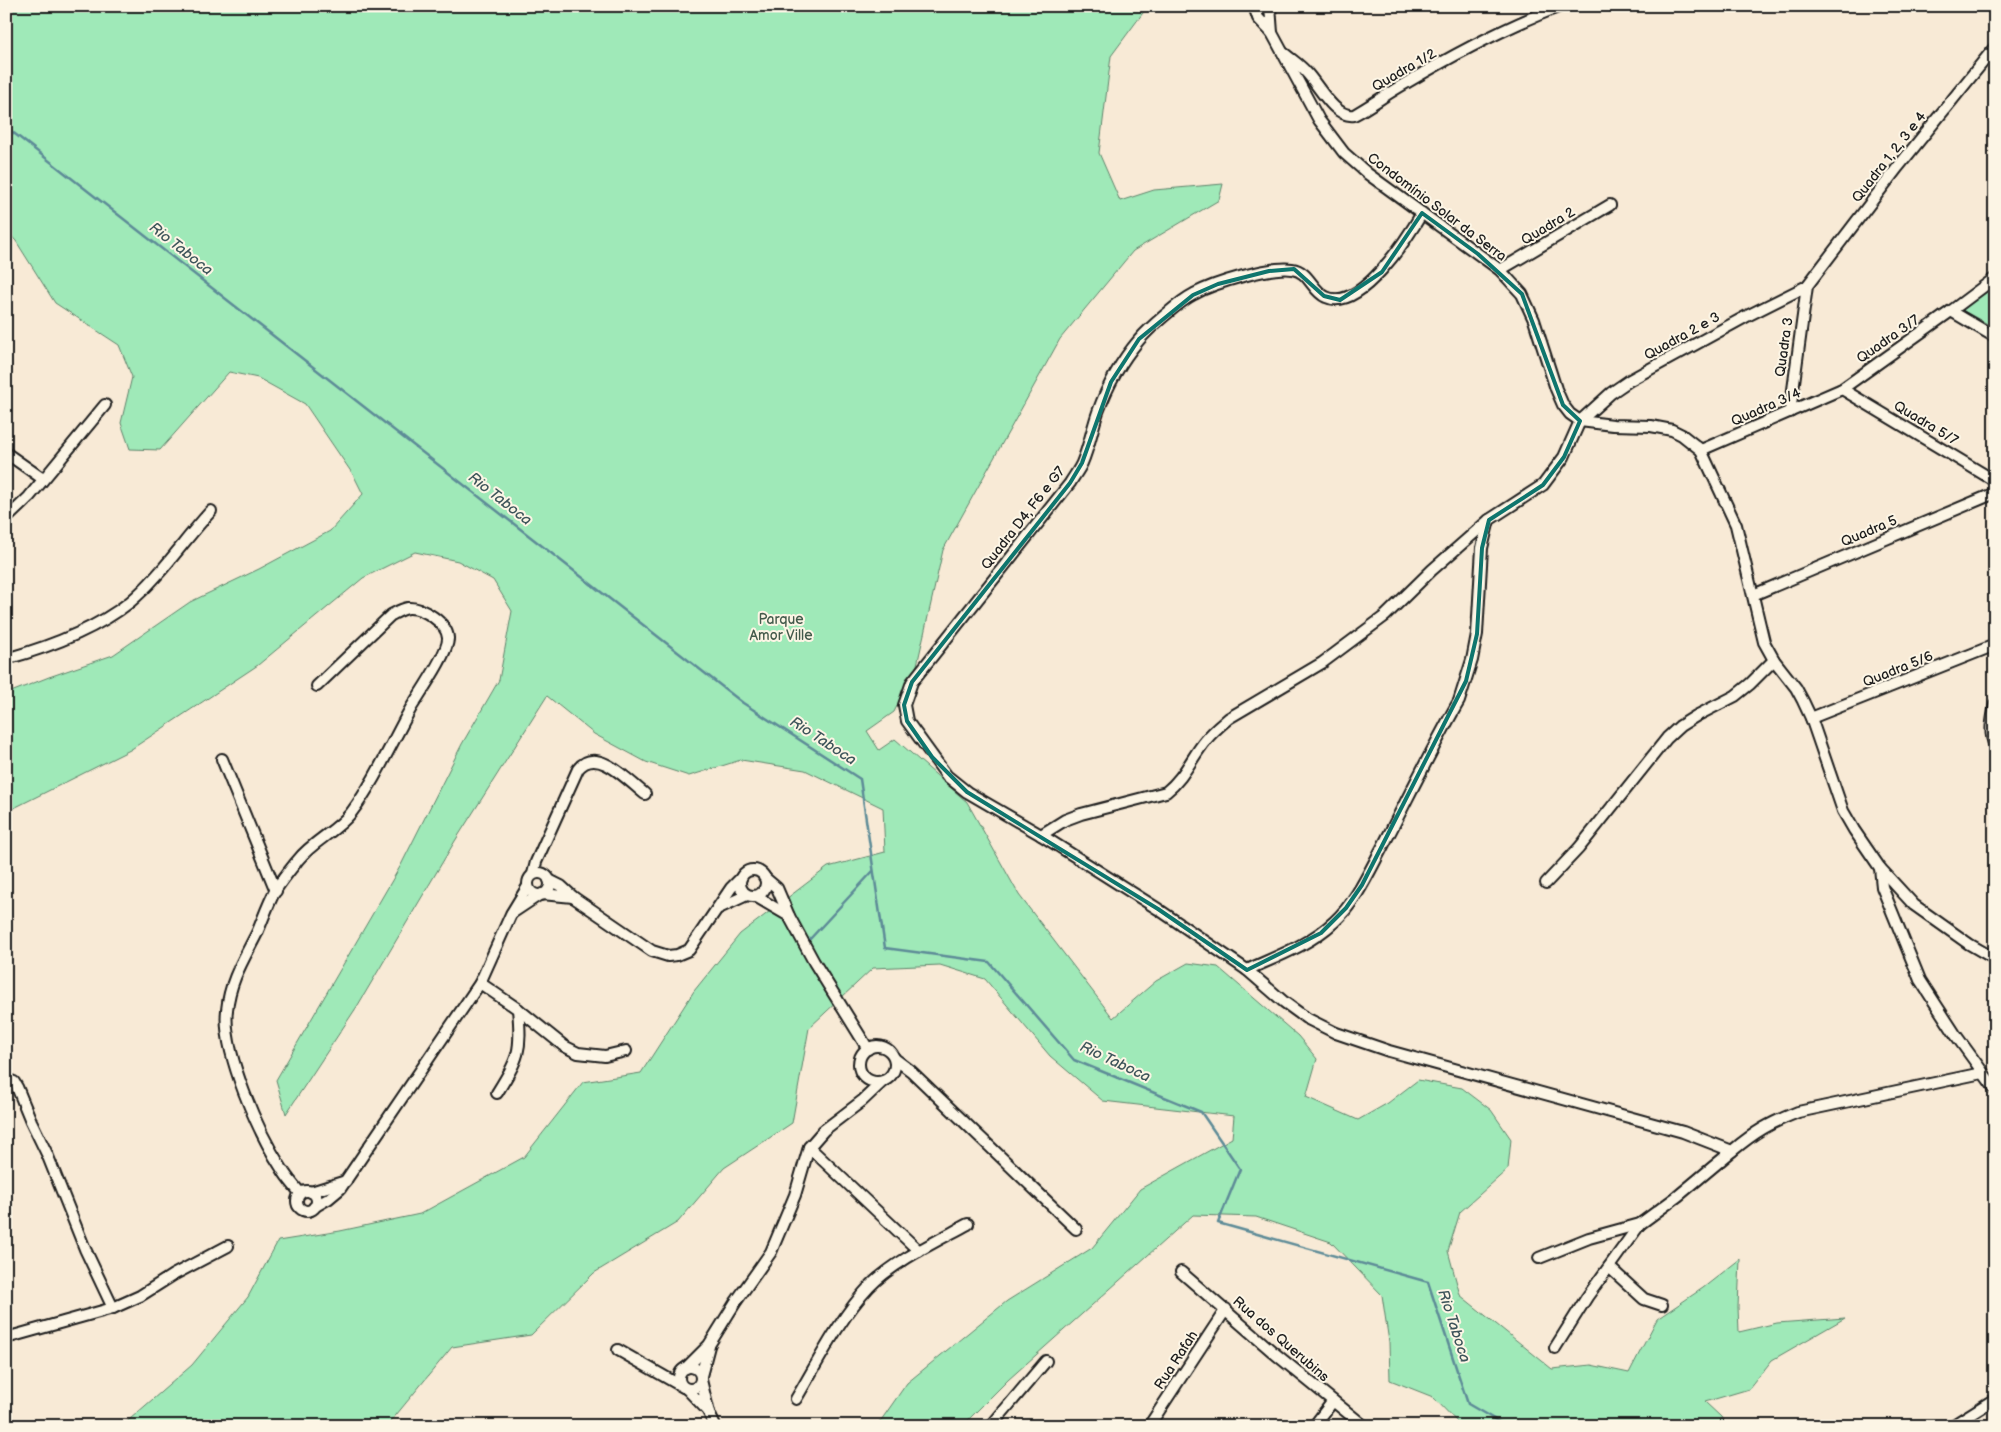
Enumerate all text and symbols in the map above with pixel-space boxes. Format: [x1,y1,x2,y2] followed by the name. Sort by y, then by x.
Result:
[1369,44,1440,95] street label: Quadra 1/2
[1848,108,1930,206] street label: Quadra 1, 2, 3 e 4
[1364,149,1510,265] street label: Condomínio Solar da Serra
[1518,203,1578,249] street label: Quadra 2
[145,218,217,280] water label: Rio Taboca
[1641,308,1723,364] street label: Quadra 2 e 3
[1853,311,1923,367] street label: Quadra 3/7
[1771,316,1797,378] street label: Quadra 3
[1728,384,1804,430] street label: Quadra 3/4
[1891,397,1961,449] street label: Quadra 5/7
[977,463,1069,573] street label: Quadra D4, F6 e G7
[464,468,536,530] water label: Rio Taboca
[1838,512,1900,550] street label: Quadra 5
[750,611,812,644] park label: Parque Amor Ville
[1860,647,1936,691] street label: Quadra 5/6
[786,712,860,770] water label: Rio Taboca
[1077,1037,1153,1087] water label: Rio Taboca
[1433,1287,1475,1365] water label: Rio Taboca
[1229,1293,1333,1385] street label: Rua dos Querubins
[1151,1327,1201,1393] street label: Rua Rafah

